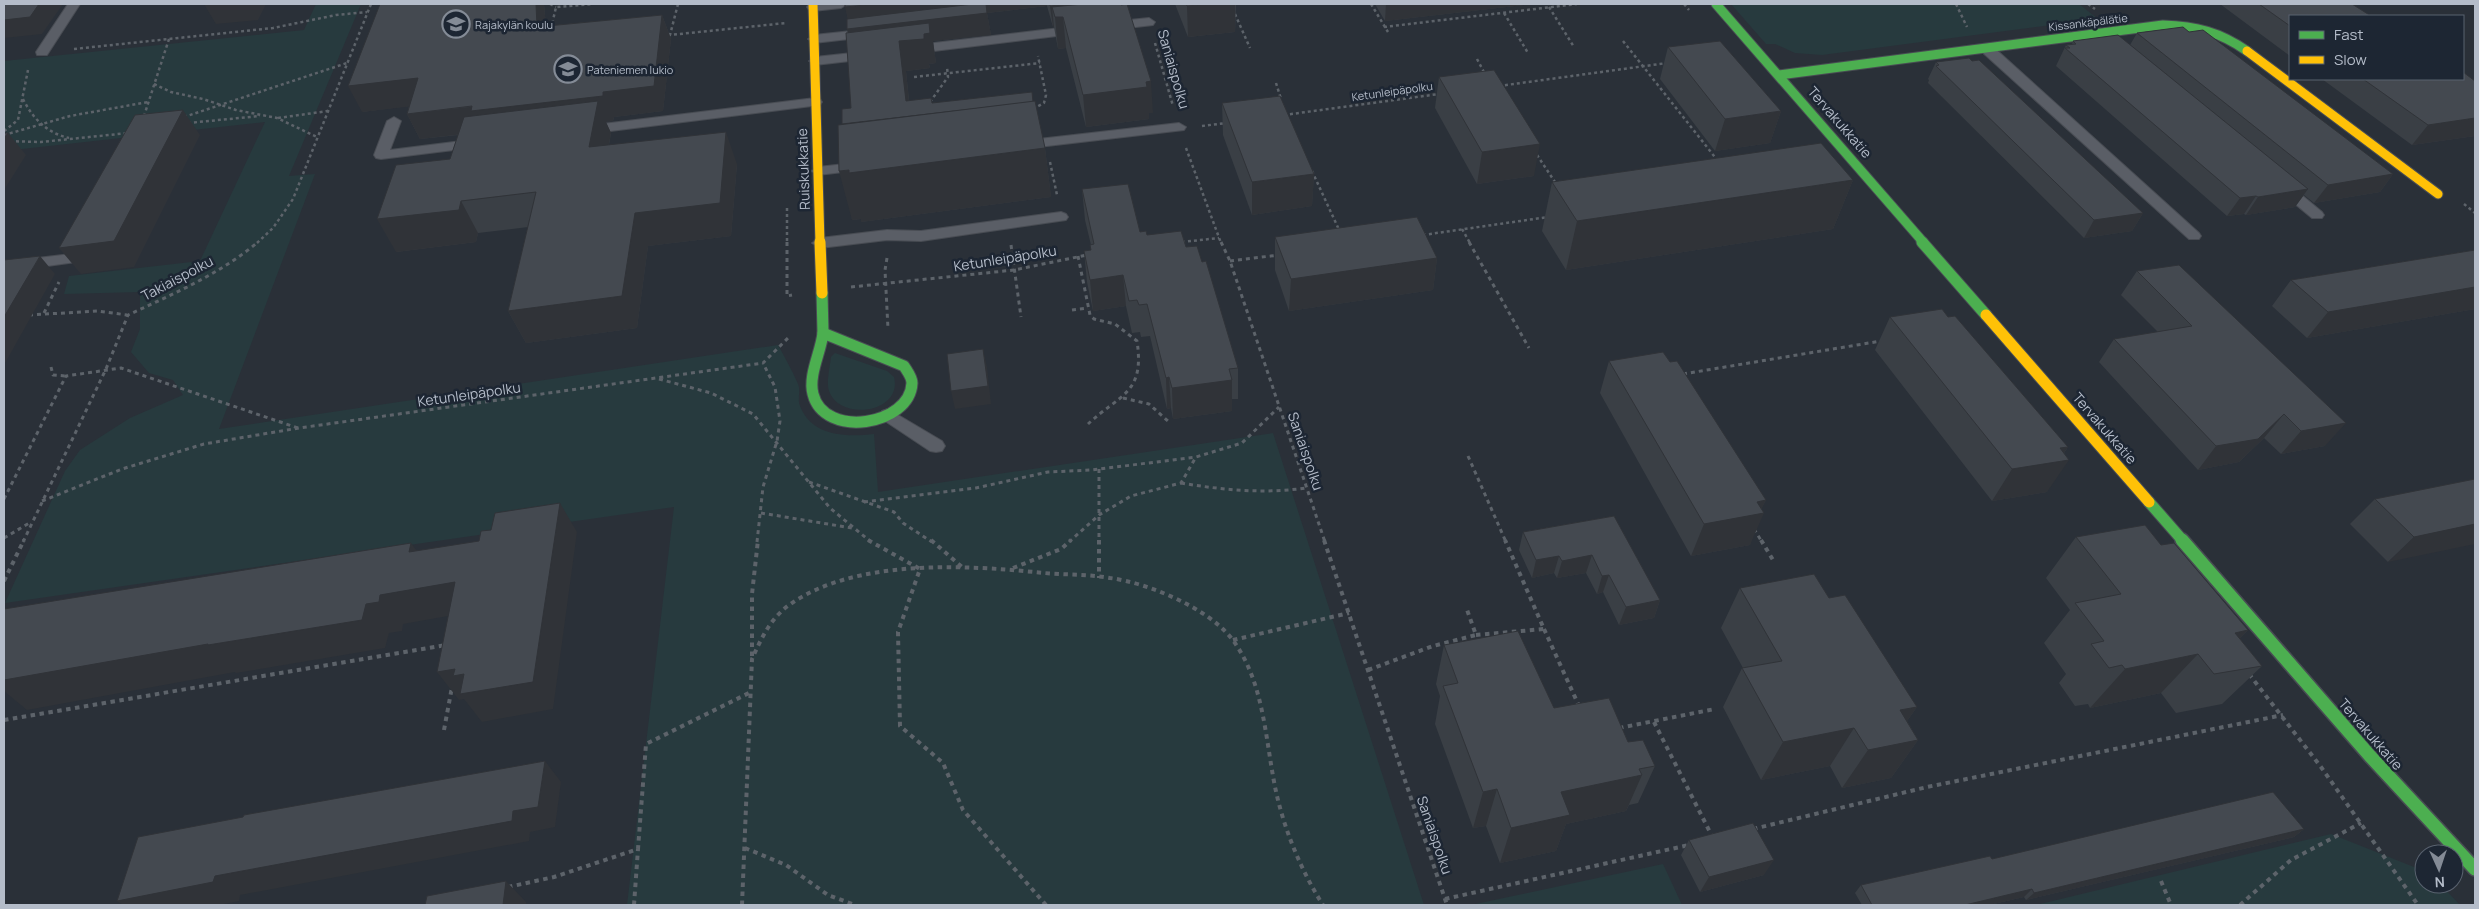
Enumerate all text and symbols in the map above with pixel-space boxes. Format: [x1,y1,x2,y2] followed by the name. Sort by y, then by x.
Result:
[441,9,471,39] school or university icon: Rajakylän koulu
[2048,10,2129,34] street label: Kissankäpälätie
[2289,15,2464,80] legend
[475,17,553,32] place label: Rajakylän koulu
[2334,24,2363,45] text: Fast
[1154,27,1194,111] street label: Saniaispolku
[2334,49,2367,70] text: Slow
[553,54,583,84] school or university icon: Pateniemen lukio
[587,62,674,77] place label: Pateniemen lukio
[1350,78,1434,104] street label: Ketunleipäpolku
[1804,82,1876,162] street label: Tervakukkatie
[792,128,814,210] street label: Ruiskukkatie
[952,240,1058,276] street label: Ketunleipäpolku
[138,251,216,305] street label: Takiaispolku
[416,377,522,411] street label: Ketunleipäpolku
[2069,388,2141,468] street label: Tervakukkatie
[1284,409,1328,493] street label: Saniaispolku
[2335,694,2407,774] street label: Tervakukkatie
[1413,793,1457,877] street label: Saniaispolku
[2414,844,2464,894] north arrow
[2434,873,2445,892] text: N

